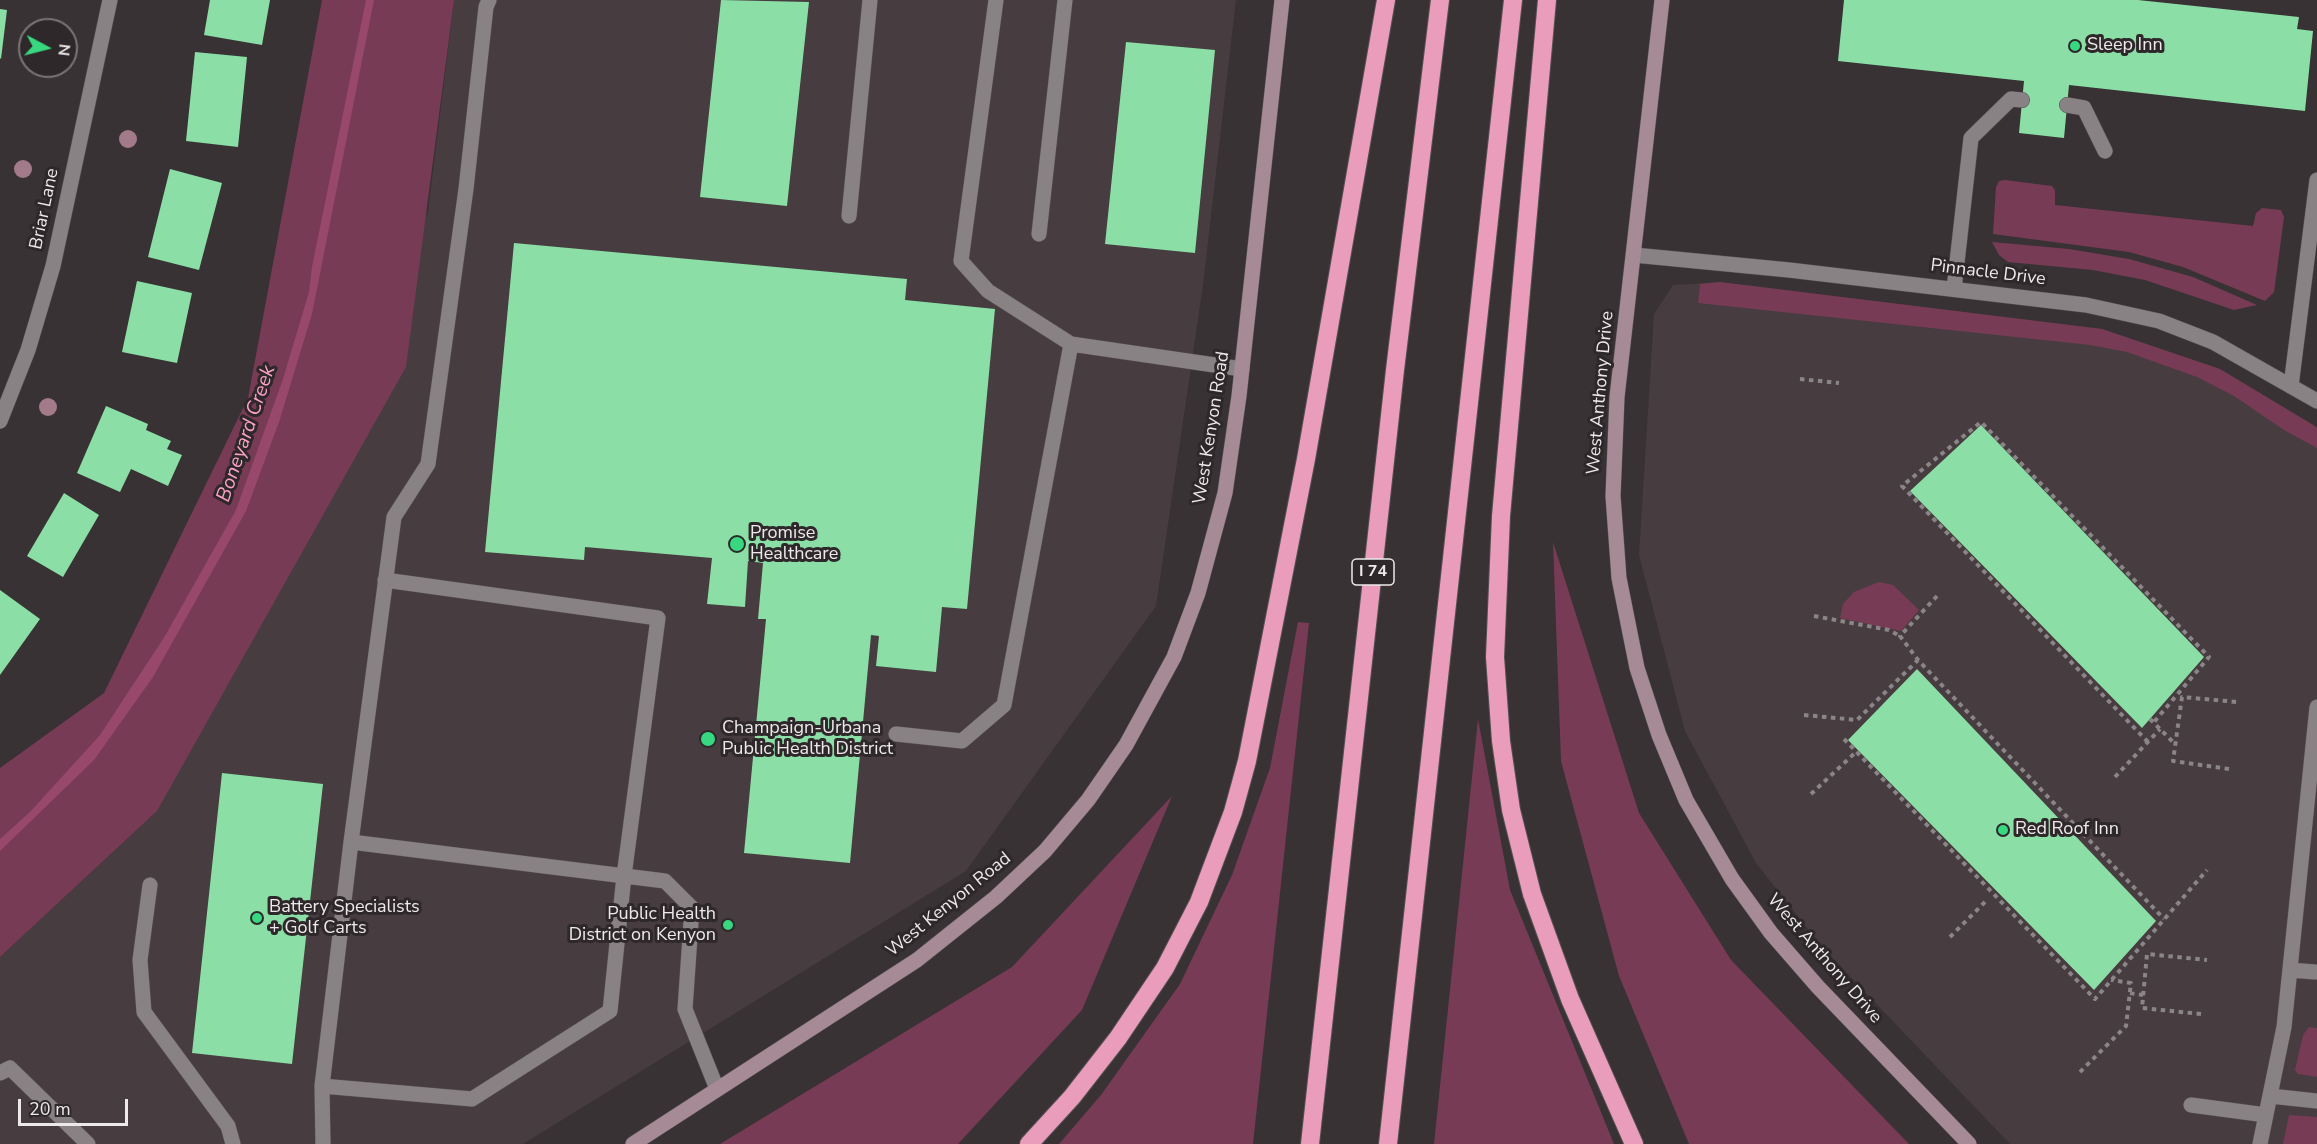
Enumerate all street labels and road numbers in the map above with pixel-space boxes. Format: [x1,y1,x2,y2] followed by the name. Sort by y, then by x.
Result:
[26,166,64,252] street label: Briar Lane
[1929,255,2047,291] street label: Pinnacle Drive
[1583,310,1619,476] street label: West Anthony Drive
[1189,350,1235,506] street label: West Kenyon Road
[1352,559,1394,585] road number: I 74
[882,848,1016,962] street label: West Kenyon Road
[1762,890,1886,1028] street label: West Anthony Drive

